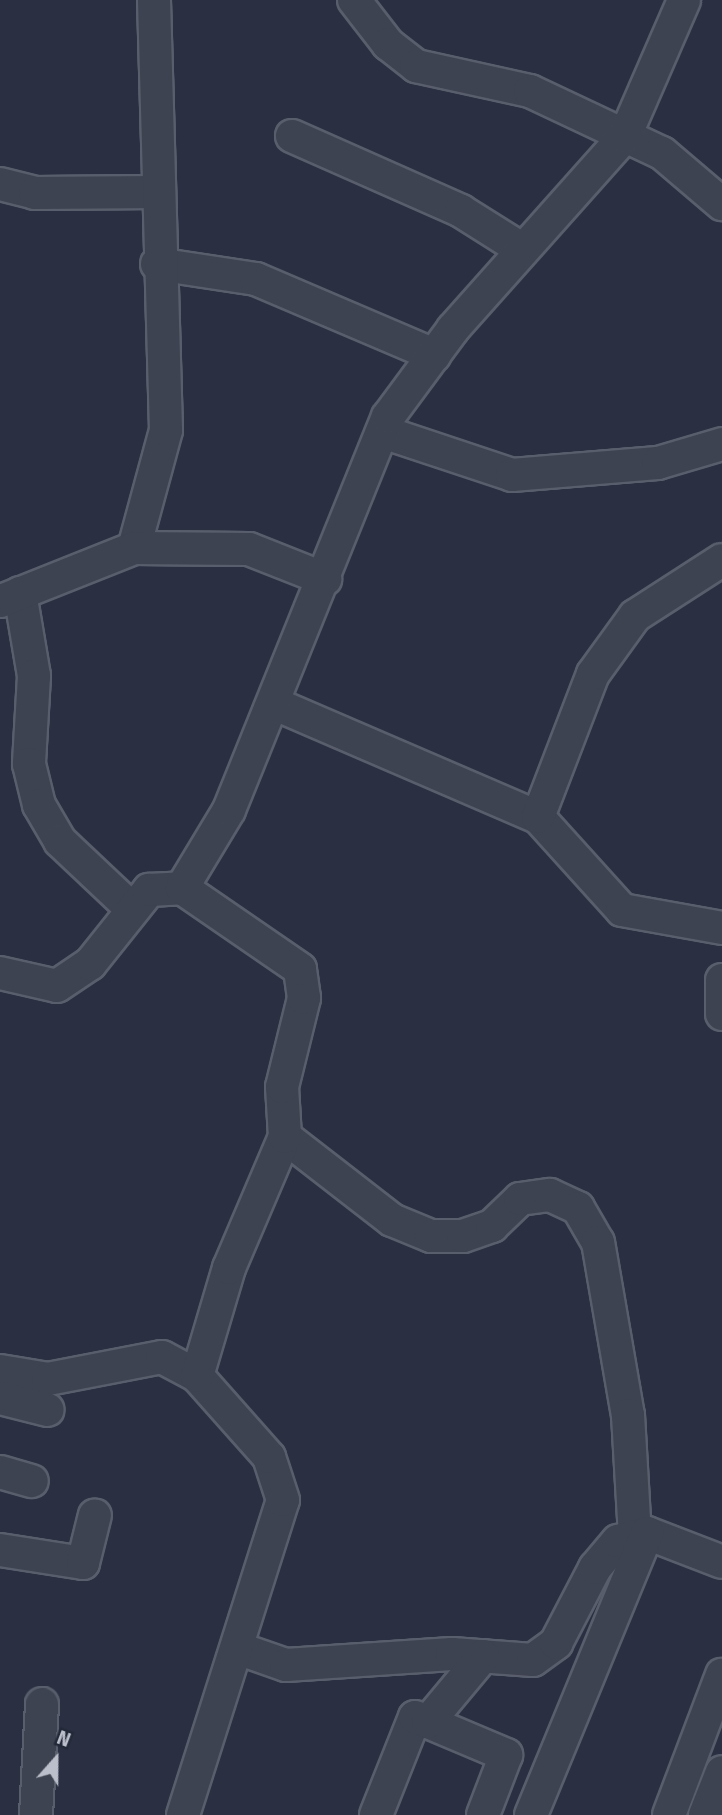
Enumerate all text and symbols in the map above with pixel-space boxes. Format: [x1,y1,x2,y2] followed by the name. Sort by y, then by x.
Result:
[21,1724,91,1794] north arrow
[54,1726,74,1752] text: N

